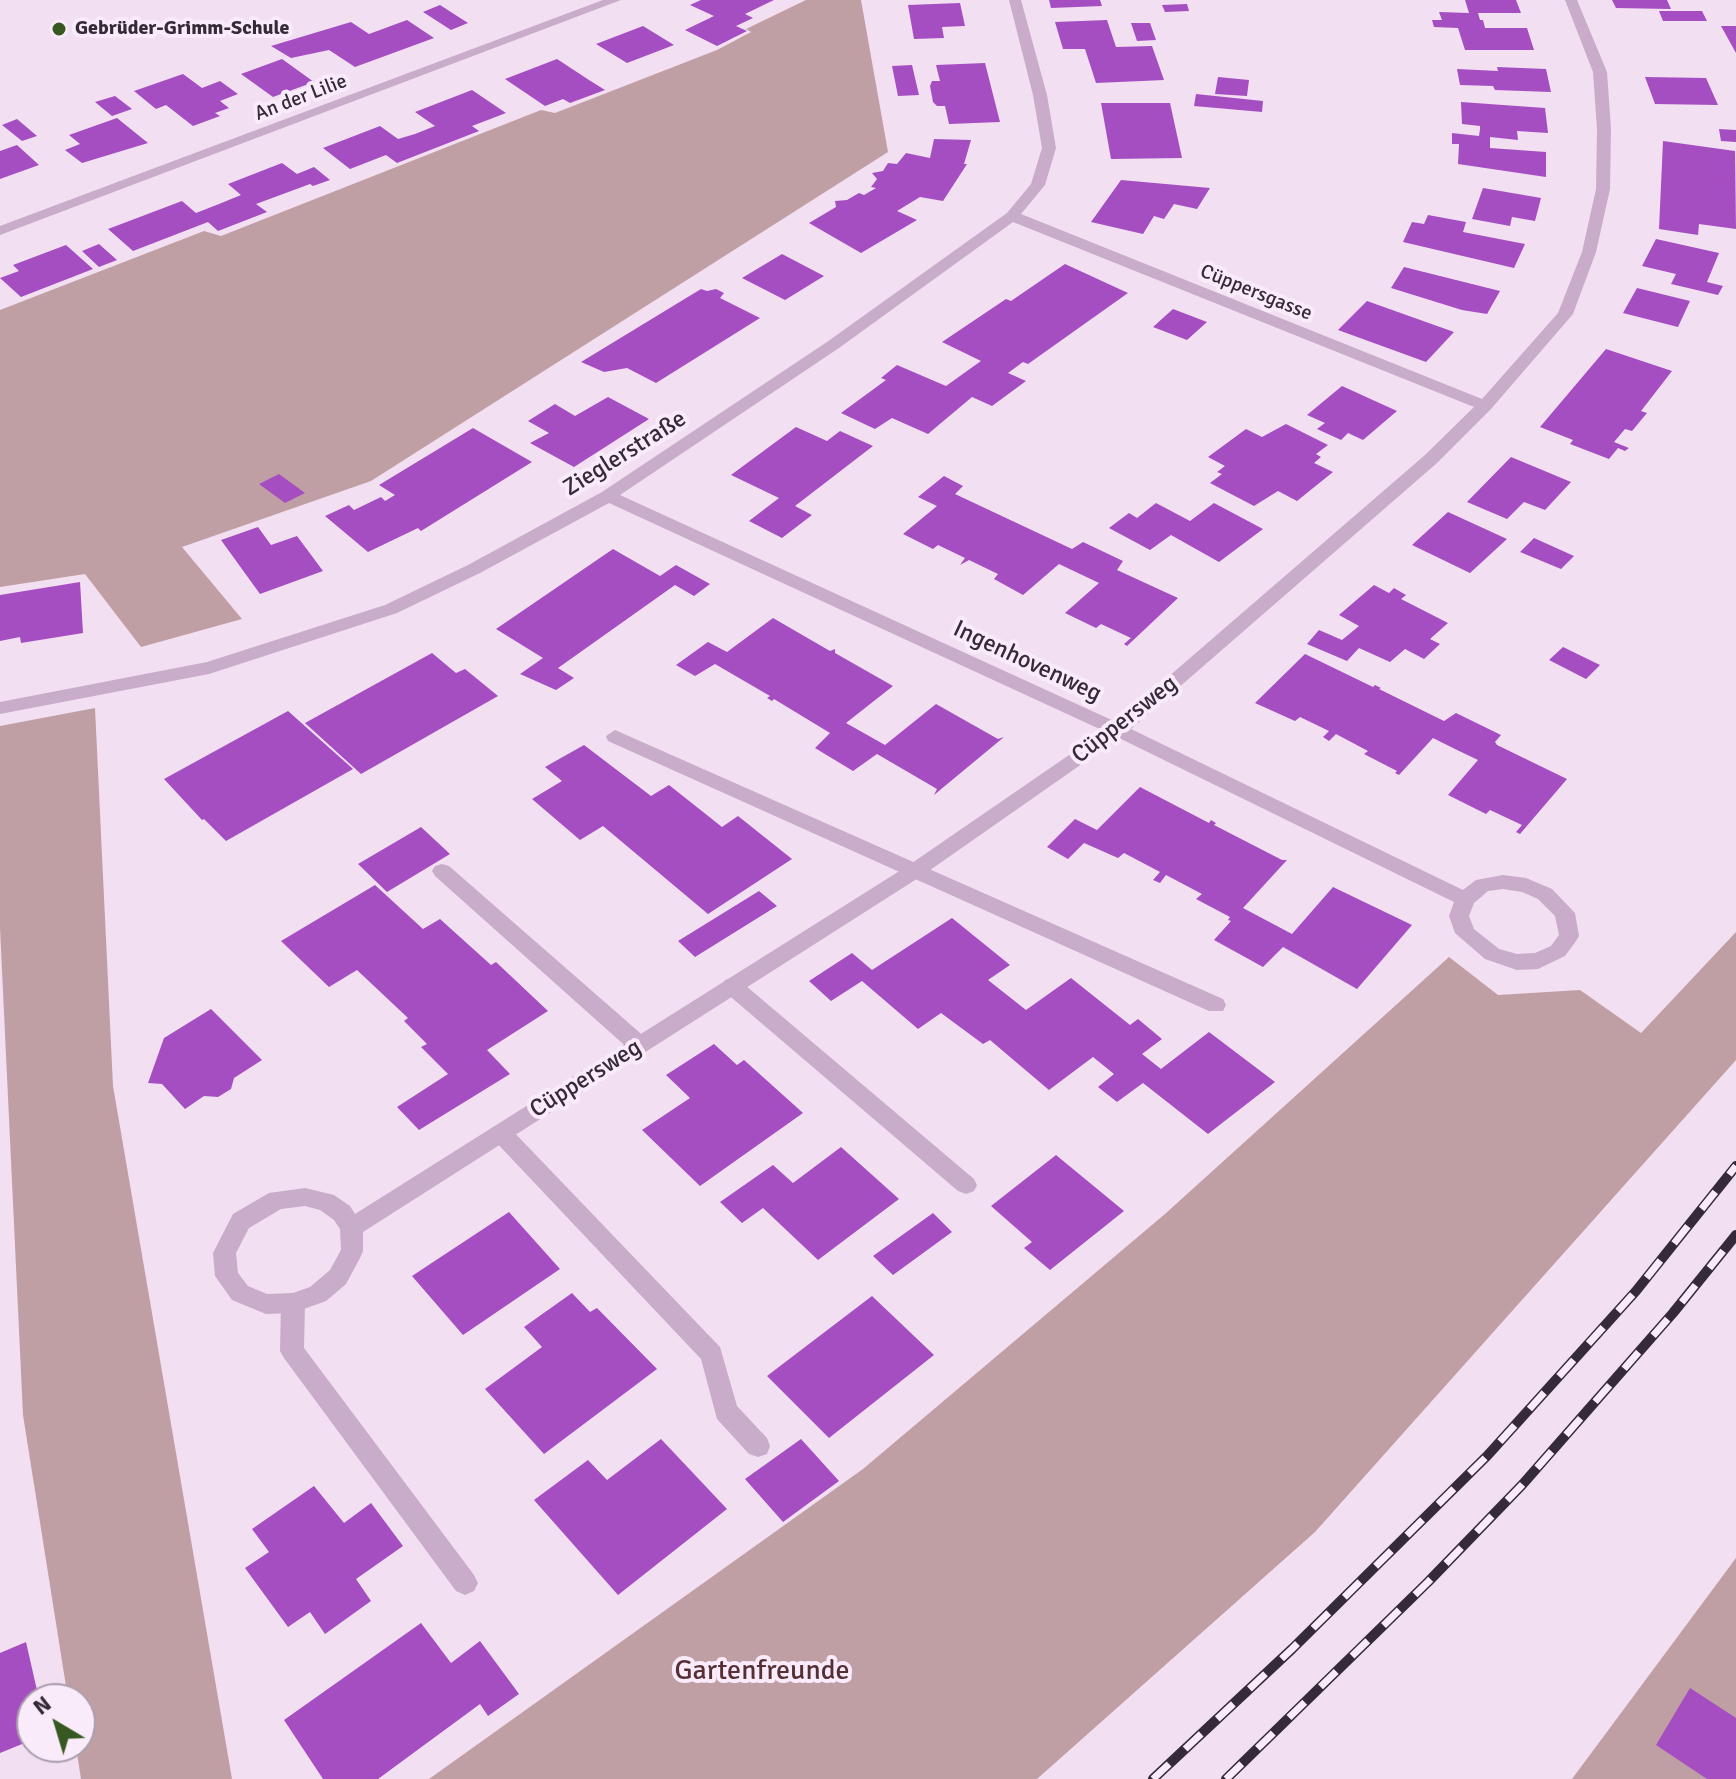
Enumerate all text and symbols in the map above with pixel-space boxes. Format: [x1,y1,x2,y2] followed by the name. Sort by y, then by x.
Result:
[75,17,289,41] place label: Gebrüder-Grimm-Schule
[50,20,68,38] marker: Gebrüder-Grimm-Schule
[252,69,350,127] street label: An der Lilie
[1197,260,1315,326] street label: Cüppersgasse
[558,405,692,503] street label: Zieglerstraße
[948,615,1106,709] street label: Ingenhovenweg
[1066,670,1184,770] street label: Cüppersweg
[525,1033,647,1125] street label: Cüppersweg
[674,1655,850,1689] park label: Gartenfreunde
[16,1683,96,1763] north arrow
[28,1690,56,1721] text: N

